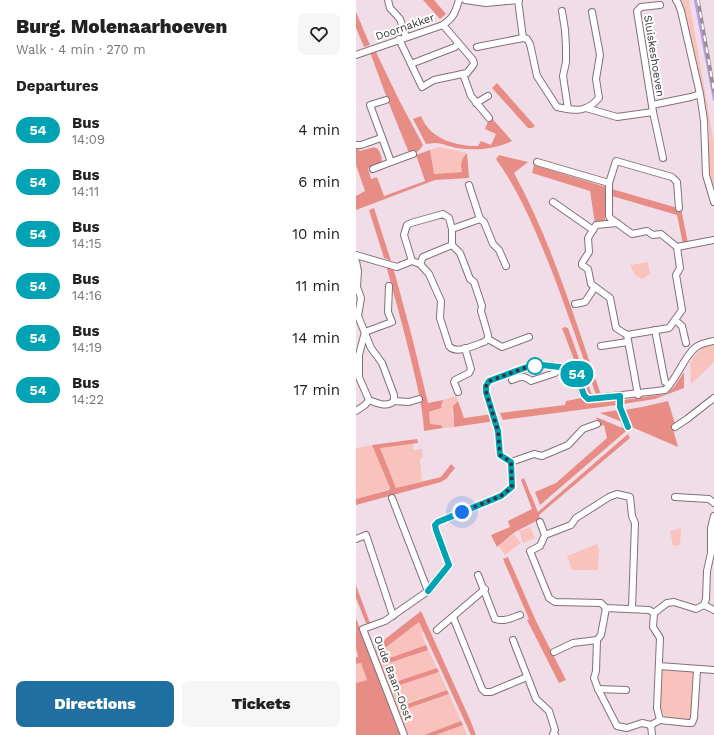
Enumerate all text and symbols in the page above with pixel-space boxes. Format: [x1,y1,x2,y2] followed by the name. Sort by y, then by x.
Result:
[374,11,437,43] street label: Doornakker
[298,13,340,55] button: heart
[641,14,667,98] street label: Sluiskeshoeven
[16,15,227,38] text: Burg. Molenaarhoeven
[16,42,146,57] text: Walk · 4 min · 270 m
[16,77,99,95] text: Departures
[72,114,100,132] text: Bus
[298,121,340,139] text: 4 min
[29,122,47,138] text: 54
[72,132,105,147] text: 14:09
[72,166,100,184] text: Bus
[298,173,340,191] text: 6 min
[29,174,47,190] text: 54
[72,184,99,199] text: 14:11
[72,218,100,236] text: Bus
[292,225,340,243] text: 10 min
[29,226,47,242] text: 54
[72,236,102,251] text: 14:15
[72,270,100,288] text: Bus
[296,277,340,295] text: 11 min
[29,278,47,294] text: 54
[72,288,102,303] text: 14:16
[72,322,100,340] text: Bus
[292,329,340,347] text: 14 min
[29,330,47,346] text: 54
[72,340,102,355] text: 14:19
[526,357,544,375] unlabelled marker
[559,361,595,387] line badge: 54
[568,366,586,382] text: 54
[72,374,100,392] text: Bus
[293,381,340,399] text: 17 min
[29,382,47,398] text: 54
[72,392,104,407] text: 14:22
[452,502,472,522] your location
[371,634,415,722] street label: Oude Baan-Oost
[16,681,174,727] button: Directions
[182,681,340,727] button: Tickets

